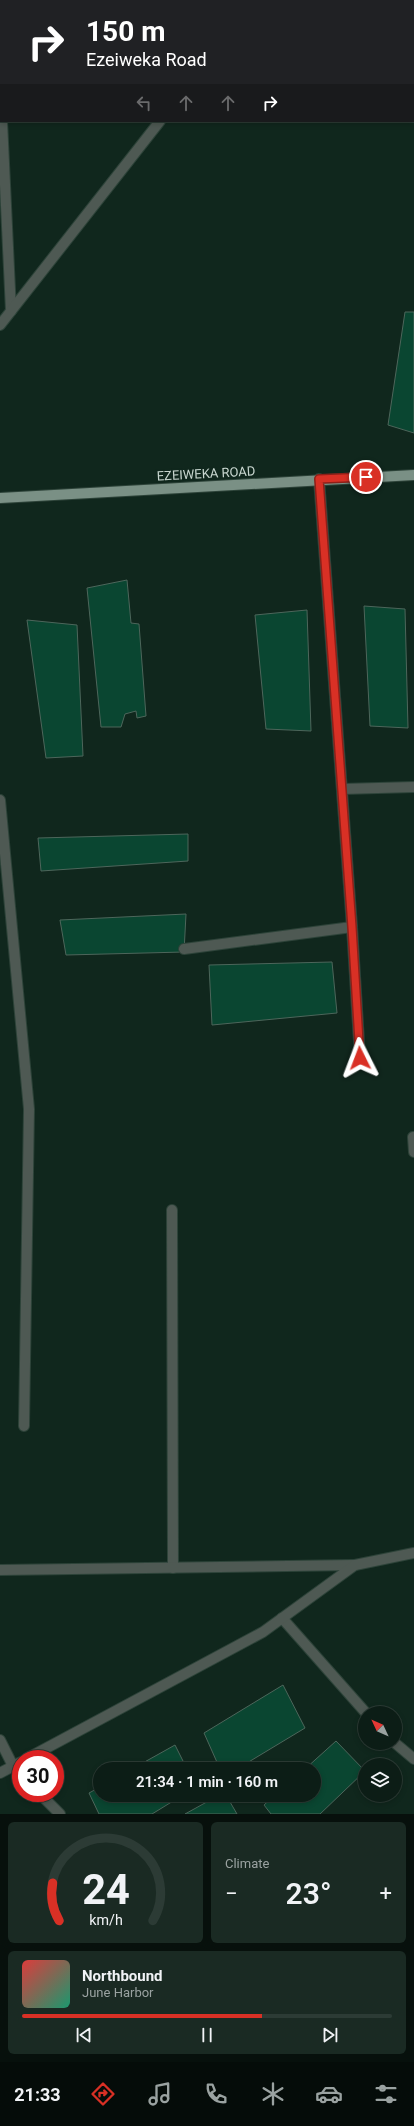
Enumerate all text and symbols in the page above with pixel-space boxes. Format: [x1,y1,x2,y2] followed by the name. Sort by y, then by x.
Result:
[86,15,165,48] text: 150 m
[20,16,72,68] icon: right
[86,49,207,70] text: Ezeiweka Road
[133,92,155,114] icon: left
[175,92,197,114] icon: ahead
[217,92,239,114] icon: ahead
[259,92,281,114] icon: right
[349,460,383,494] pin
[156,463,256,484] street label: EZEIWEKA ROAD
[355,466,377,488] icon: arrive
[339,1037,381,1079] position arrow
[358,1706,402,1750] north arrow
[358,1706,402,1802] map controls
[12,1750,64,1802] speed limit sign: 30
[358,1758,402,1802] button: layers
[136,1773,278,1791] text: 21:34 · 1 min · 160 m
[225,1856,269,1871] text: Climate
[82,1864,129,1913] text: 24
[286,1876,331,1911] text: 23°
[225,1881,238,1906] text: −
[380,1881,392,1906] text: +
[89,1911,122,1927] text: km/h
[82,1967,163,1985] text: Northbound
[82,1985,154,2000] text: June Harbor
[73,2024,95,2046] icon: previous
[196,2024,218,2046] icon: pause
[319,2024,341,2046] icon: next
[89,2080,117,2108] icon: directions
[146,2080,174,2108] icon: music
[202,2080,230,2108] icon: phone
[259,2080,287,2108] icon: climate
[315,2080,343,2108] icon: car
[372,2080,400,2108] icon: filters
[14,2084,61,2105] text: 21:33

